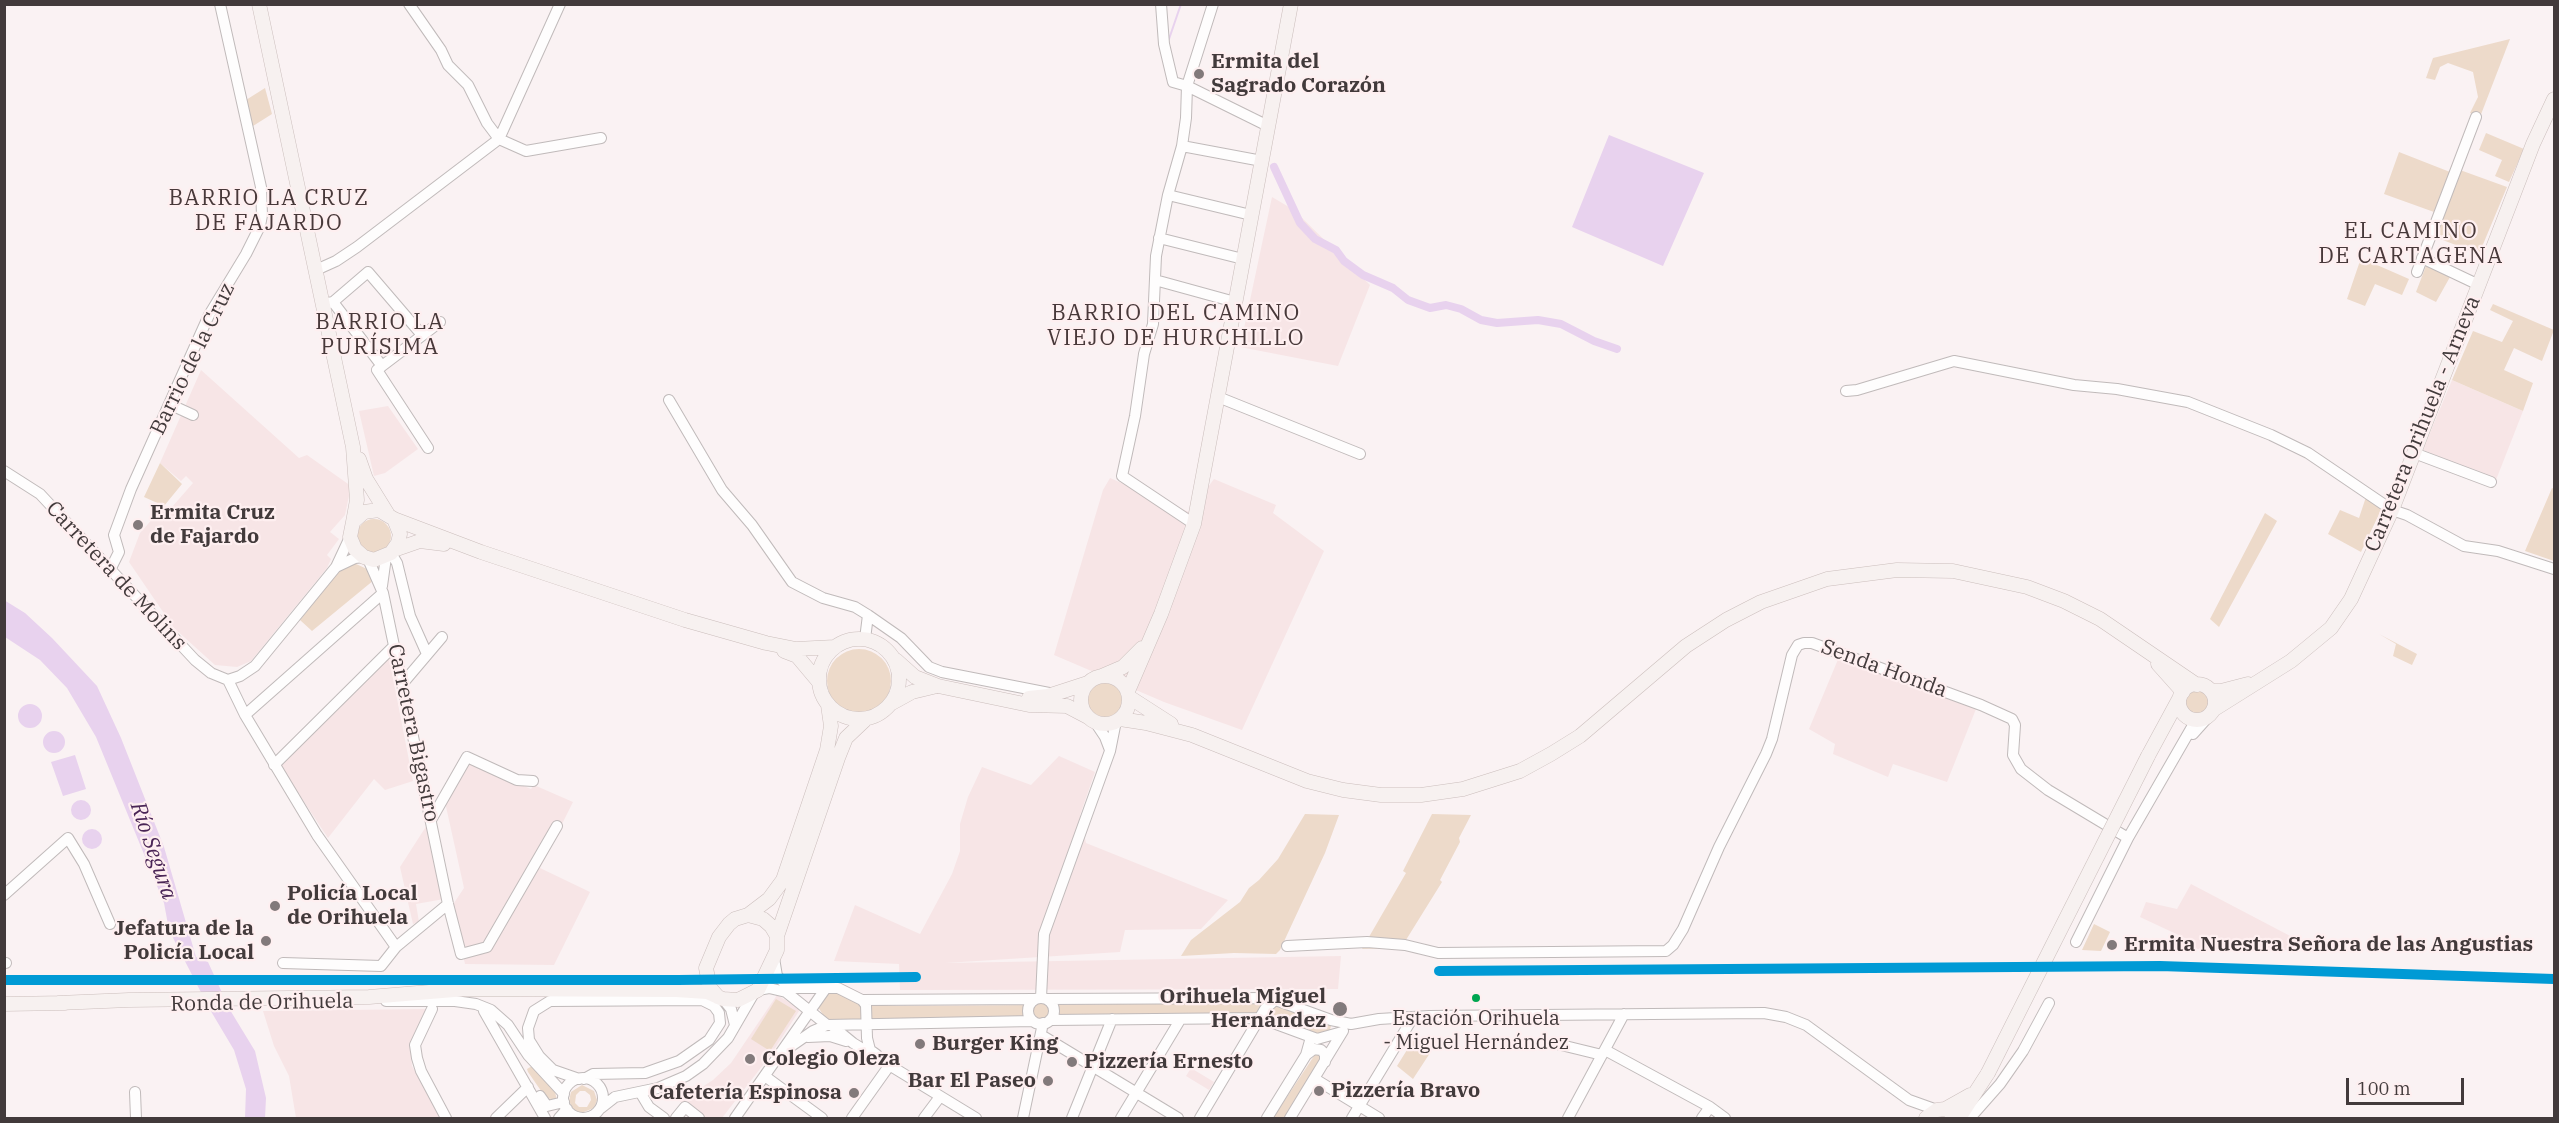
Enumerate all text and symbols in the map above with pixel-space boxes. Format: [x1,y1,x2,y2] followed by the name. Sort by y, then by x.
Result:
[1211,49,1386,99] place label: Ermita del Sagrado Corazón
[1192,67,1206,81] marker: Ermita del Sagrado Corazón
[169,186,369,237] district label: BARRIO LA CRUZ DE FAJARDO
[2318,219,2504,270] district label: EL CAMINO DE CARTAGENA
[145,279,241,439] street label: Barrio de la Cruz
[2360,292,2486,556] street label: Carretera Orihuela - Arneva
[1047,301,1305,352] district label: BARRIO DEL CAMINO VIEJO DE HURCHILLO
[315,310,445,362] district label: BARRIO LA PURÍSIMA
[40,496,192,656] street label: Carretera de Molins
[150,500,275,550] place label: Ermita Cruz de Fajardo
[131,518,145,532] marker: Ermita Cruz de Fajardo
[1818,635,1950,703] street label: Senda Honda
[382,642,444,824] street label: Carretera Bigastro
[124,799,182,903] water label: Río Segura
[287,881,417,931] place label: Policía Local de Orihuela
[268,899,282,913] marker: Policía Local de Orihuela
[114,916,254,966] place label: Jefatura de la Policía Local
[2124,932,2533,958] place label: Ermita Nuestra Señora de las Angustias
[259,934,273,948] marker: Jefatura de la Policía Local
[2105,938,2119,952] marker: Ermita Nuestra Señora de las Angustias
[1159,984,1326,1034] place label: Orihuela Miguel Hernández
[170,989,354,1017] street label: Ronda de Orihuela
[1470,992,1482,1004] marker: Estación Orihuela - Miguel Hernández
[1331,1000,1349,1018] marker: Orihuela Miguel Hernández
[1383,1007,1569,1054] place label: Estación Orihuela - Miguel Hernández
[932,1031,1059,1057] place label: Burger King
[913,1037,927,1051] marker: Burger King
[762,1046,900,1072] place label: Colegio Oleza
[1084,1049,1253,1075] place label: Pizzería Ernesto
[743,1052,757,1066] marker: Colegio Oleza
[1065,1055,1079,1069] marker: Pizzería Ernesto
[2349,1066,2468,1104] scale bar
[908,1068,1036,1094] place label: Bar El Paseo
[1041,1074,1055,1088] marker: Bar El Paseo
[2357,1077,2411,1100] text: 100 m
[1331,1078,1480,1104] place label: Pizzería Bravo
[649,1080,842,1106] place label: Cafetería Espinosa
[1312,1084,1326,1098] marker: Pizzería Bravo
[847,1086,861,1100] marker: Cafetería Espinosa

